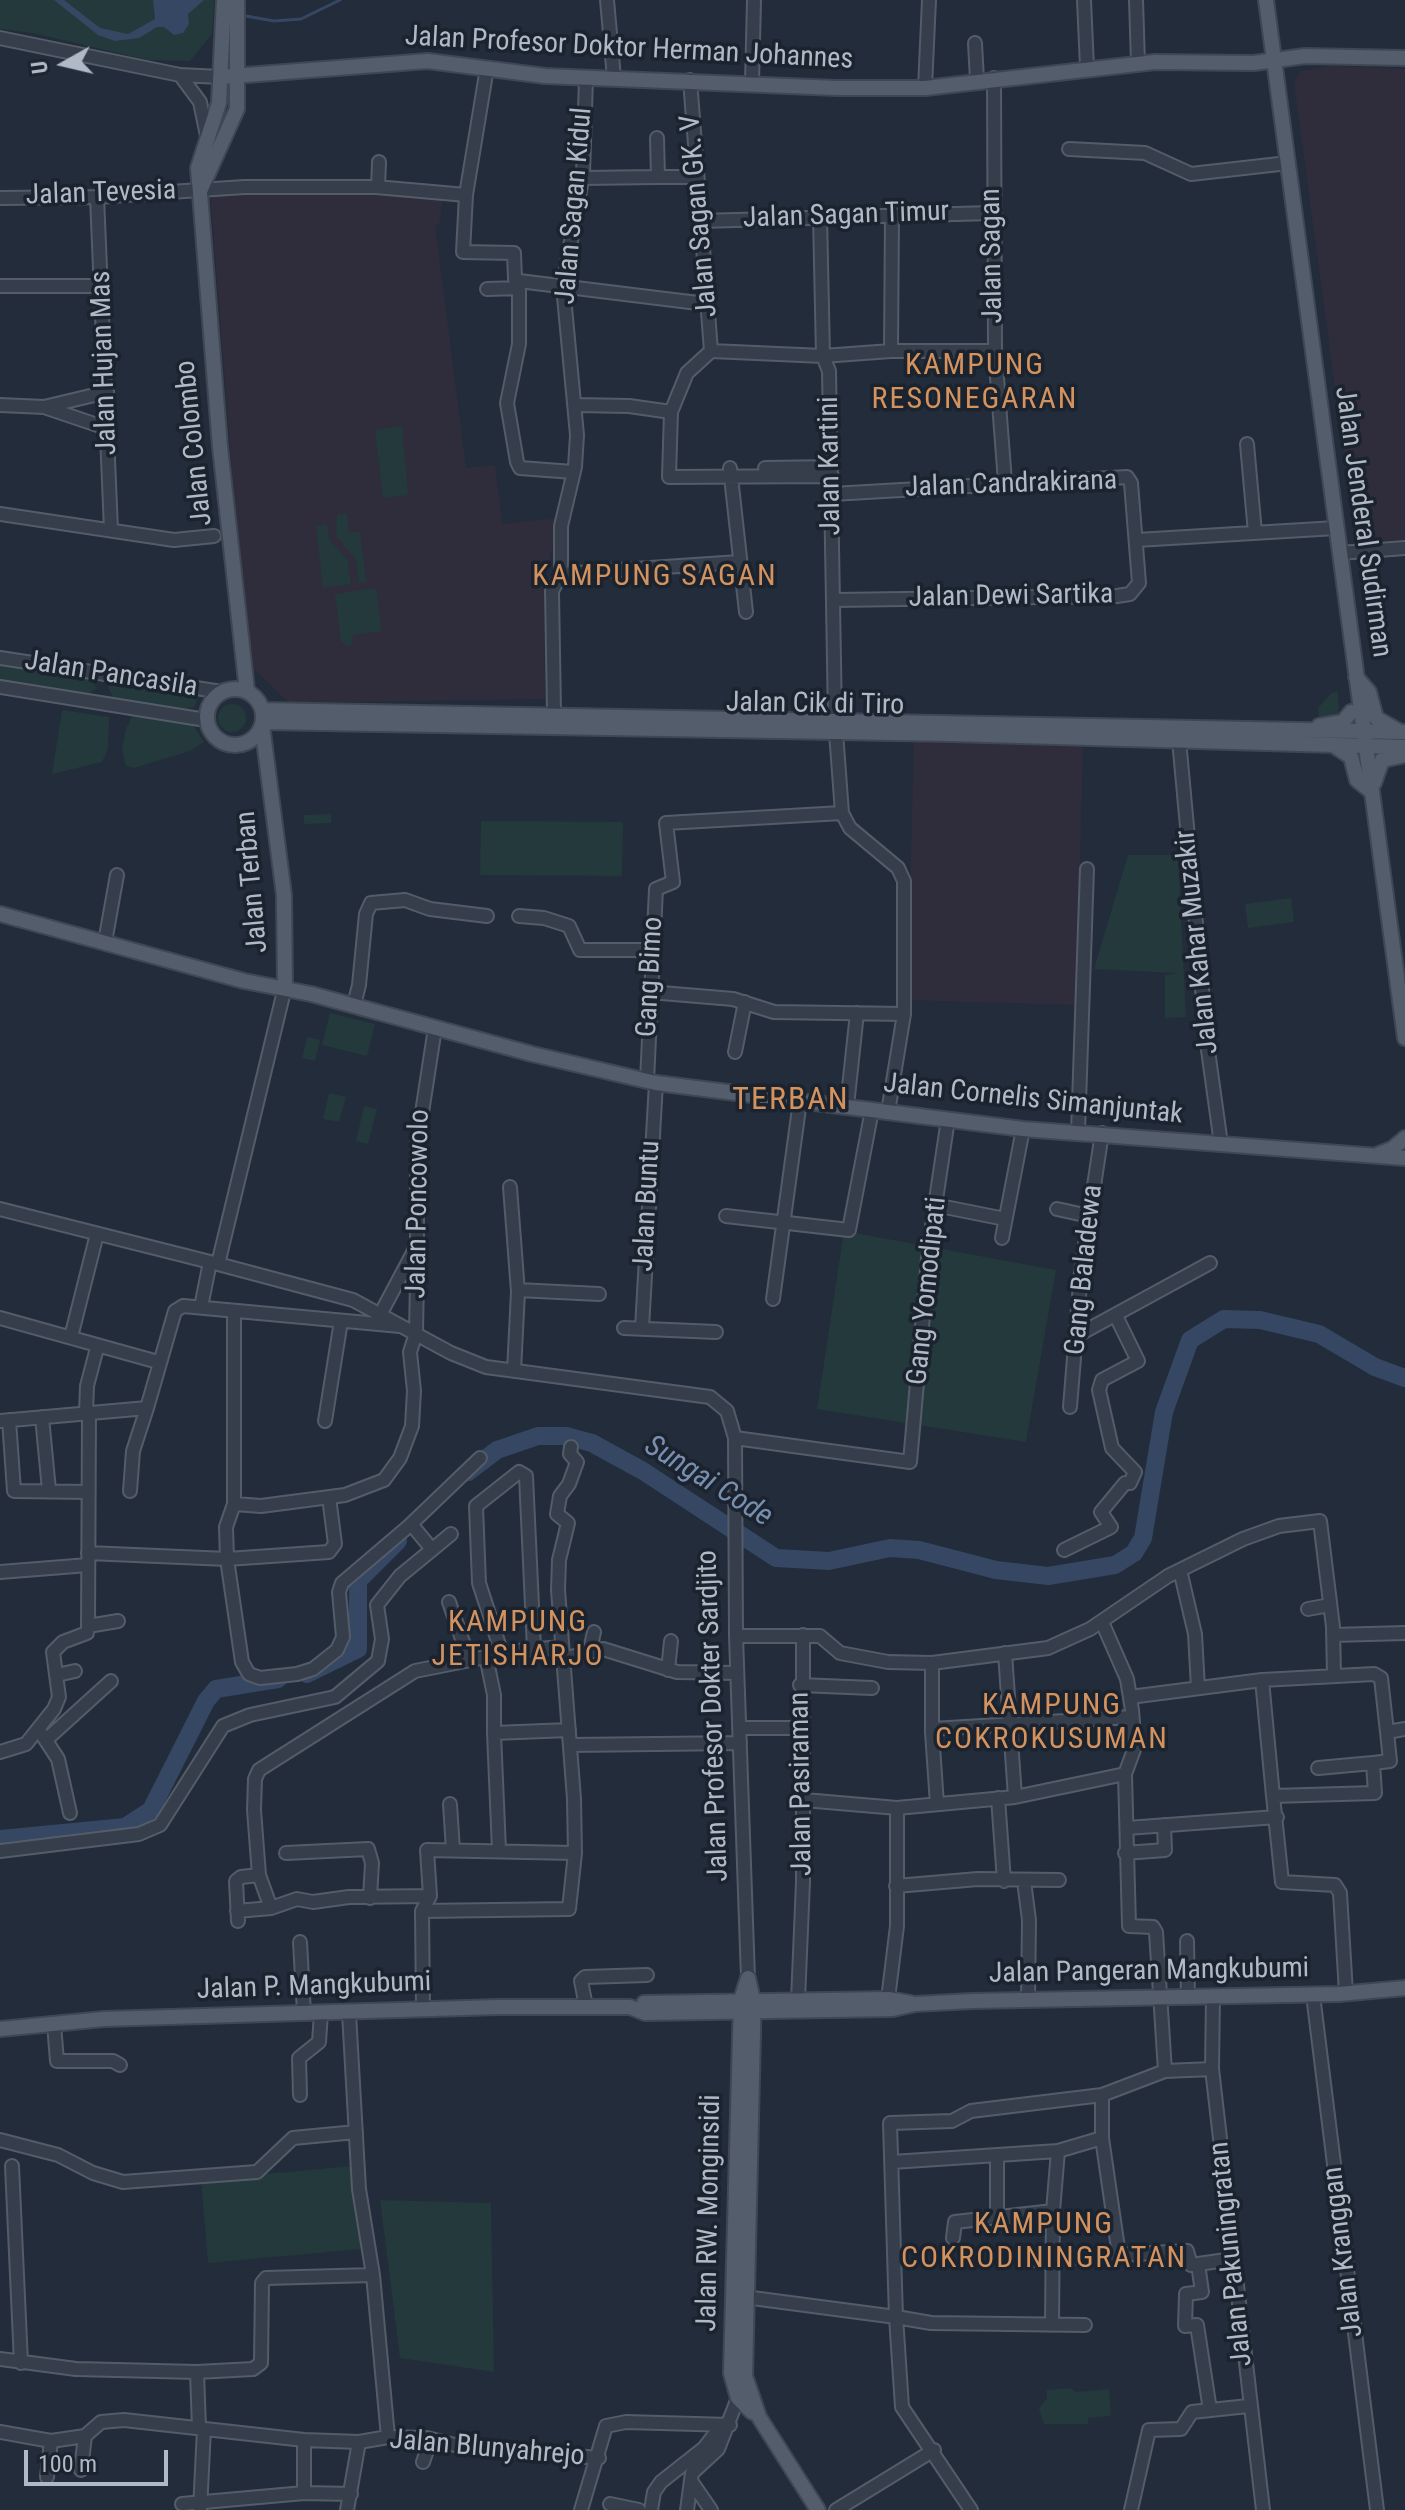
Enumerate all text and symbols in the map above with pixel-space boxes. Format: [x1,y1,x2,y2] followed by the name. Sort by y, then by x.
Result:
[404,20,854,78] street label: Jalan Profesor Doktor Herman Johannes
[24,24,104,104] north arrow
[26,59,53,75] text: U
[550,106,600,306] street label: Jalan Sagan Kidul
[674,113,726,319] street label: Jalan Sagan GK. V
[25,175,177,213] street label: Jalan Tevesia
[975,188,1011,324] street label: Jalan Sagan
[742,196,950,236] street label: Jalan Sagan Timur
[85,270,125,456] street label: Jalan Hujan Mas
[872,348,1078,418] district label: KAMPUNG RESONEGARAN
[170,359,220,527] street label: Jalan Colombo
[1326,384,1398,660] street label: Jalan Jenderal Sudirman
[813,396,849,536] street label: Jalan Kartini
[904,465,1118,505] street label: Jalan Candrakirana
[532,559,778,595] district label: KAMPUNG SAGAN
[908,578,1114,616] street label: Jalan Dewi Sartika
[22,645,200,705] street label: Jalan Pancasila
[726,687,904,723] street label: Jalan Cik di Tiro
[230,810,276,954] street label: Jalan Terban
[1170,828,1226,1056] street label: Jalan Kahar Muzakir
[631,916,671,1038] street label: Gang Bimo
[882,1068,1184,1132] street label: Jalan Cornelis Simanjuntak
[732,1082,850,1120] district label: TERBAN
[401,1109,437,1299] street label: Jalan Poncowolo
[628,1140,668,1272] street label: Jalan Buntu
[1059,1183,1111,1357] street label: Gang Baladewa
[901,1195,955,1387] street label: Gang Yomodipati
[637,1429,779,1535] water label: Sungai Code
[691,1550,737,1882] street label: Jalan Profesor Dokter Sardjito
[431,1605,605,1676] district label: KAMPUNG JETISHARJO
[935,1688,1169,1758] district label: KAMPUNG COKROKUSUMAN
[784,1692,820,1876] street label: Jalan Pasiraman
[989,1952,1309,1992] street label: Jalan Pangeran Mangkubumi
[196,1966,432,2008] street label: Jalan P. Mangkubumi
[691,2094,729,2332] street label: Jalan RW. Monginsidi
[1203,2140,1261,2368] street label: Jalan Pakuningratan
[1317,2165,1371,2339] street label: Jalan Kranggan
[901,2207,1187,2278] district label: KAMPUNG COKRODININGRATAN
[388,2424,586,2474] street label: Jalan Blunyahrejo
[28,2434,172,2484] scale bar
[38,2450,97,2478] text: 100 m

